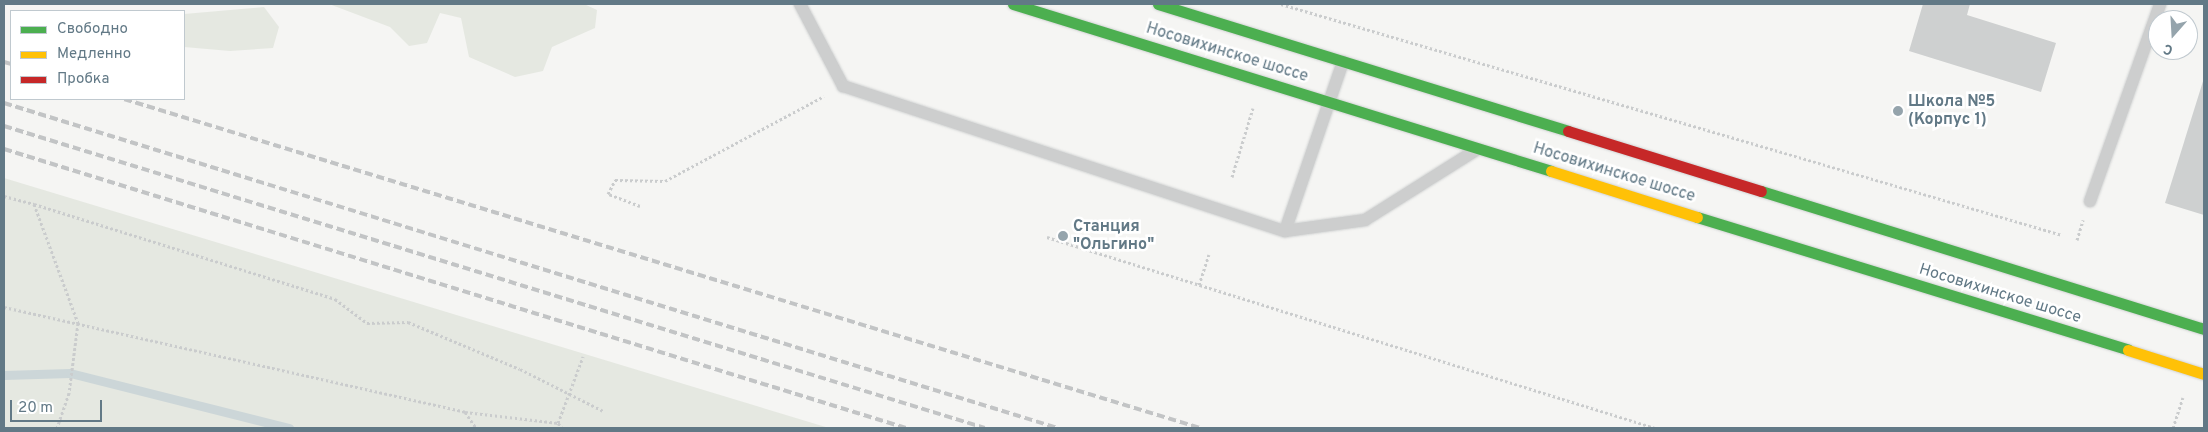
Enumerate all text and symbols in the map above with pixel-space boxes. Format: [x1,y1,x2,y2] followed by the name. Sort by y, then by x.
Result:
[10,10,185,100] legend
[2148,10,2198,60] north arrow
[1144,19,1310,87] street label: Носовихинское шоссе
[57,20,128,39] text: Свободно
[2161,39,2175,58] text: С
[57,45,131,64] text: Медленно
[57,70,109,89] text: Пробка
[1908,92,1995,130] place label: Школа №5 (Корпус 1)
[1892,105,1904,117] marker: Школа №5 (Корпус 1)
[1531,139,1697,207] street label: Носовихинское шоссе
[1073,217,1154,255] place label: Станция "Ольгино"
[1057,230,1069,242] marker: Станция "Ольгино"
[1917,260,2083,328] street label: Носовихинское шоссе
[12,390,105,422] scale bar
[18,399,53,418] text: 20 m

